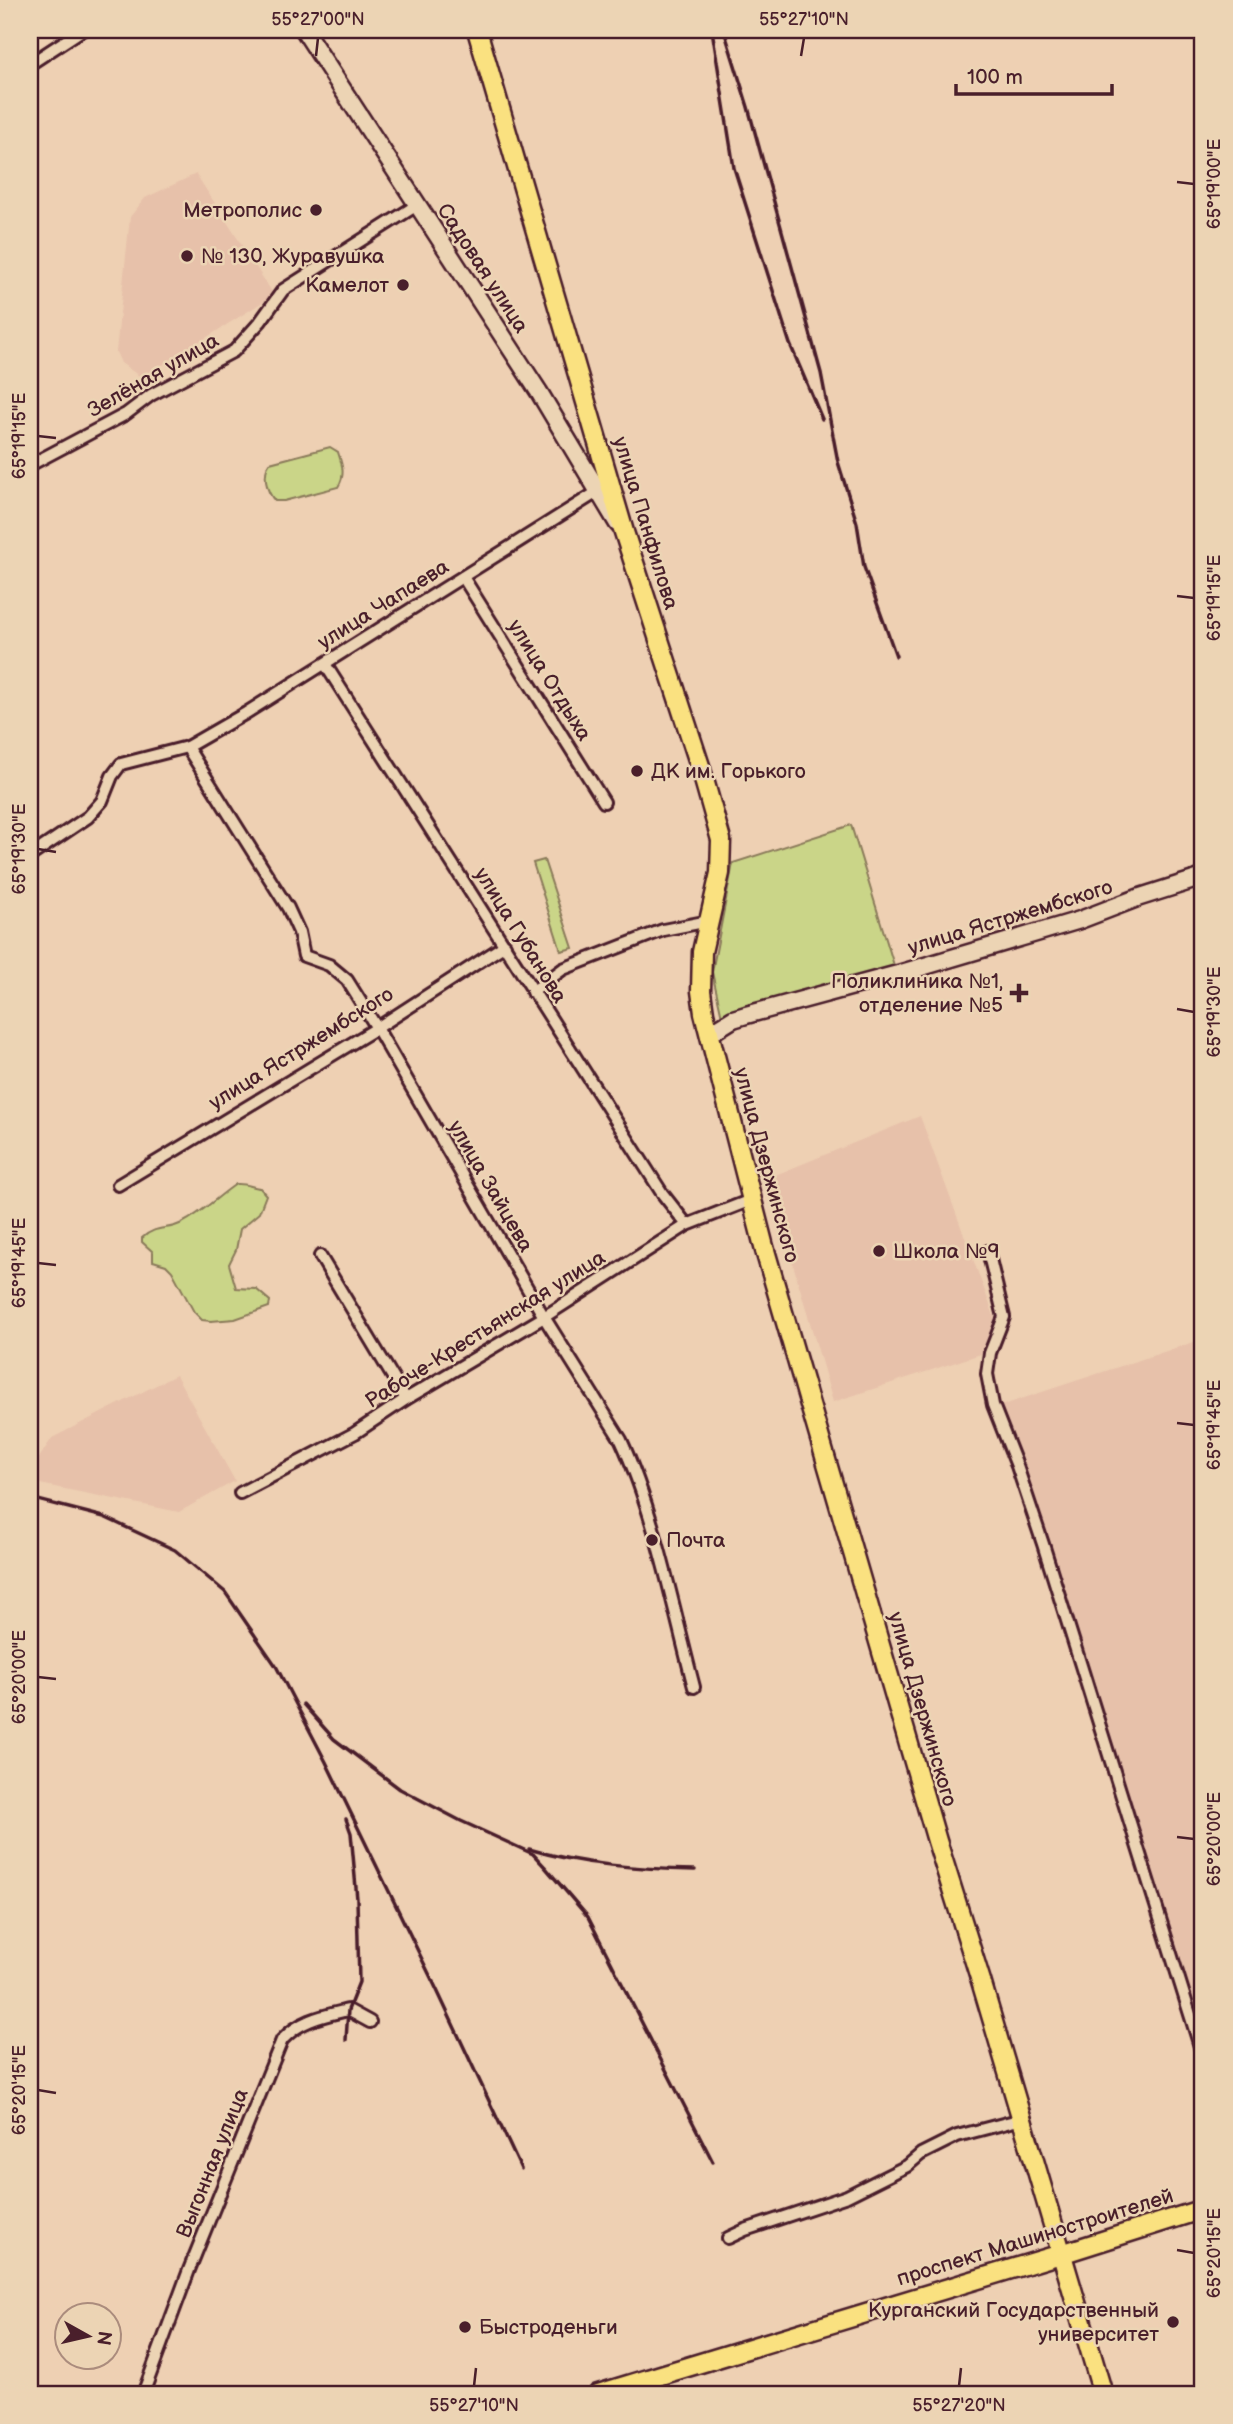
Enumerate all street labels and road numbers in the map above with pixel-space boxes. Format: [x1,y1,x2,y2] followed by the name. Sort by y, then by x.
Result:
[431,199,534,338] street label: Садовая улица
[83,328,224,423] street label: Зелёная улица
[607,434,684,613] street label: улица Панфилова
[313,554,454,655] street label: улица Чапаева
[502,615,597,746] street label: улица Отдыха
[469,863,573,1008] street label: улица Губанова
[905,874,1115,960] street label: улица Ястржембского
[205,982,398,1115] street label: улица Ястржембского
[728,1065,805,1265] street label: улица Дзержинского
[443,1116,539,1257] street label: улица Зайцева
[361,1245,610,1414] street label: Рабоче-Крестьянская улица
[883,1609,962,1809] street label: улица Дзержинского
[171,2084,254,2241] street label: Выгонная улица
[894,2183,1177,2292] street label: проспект Машиностроителей

